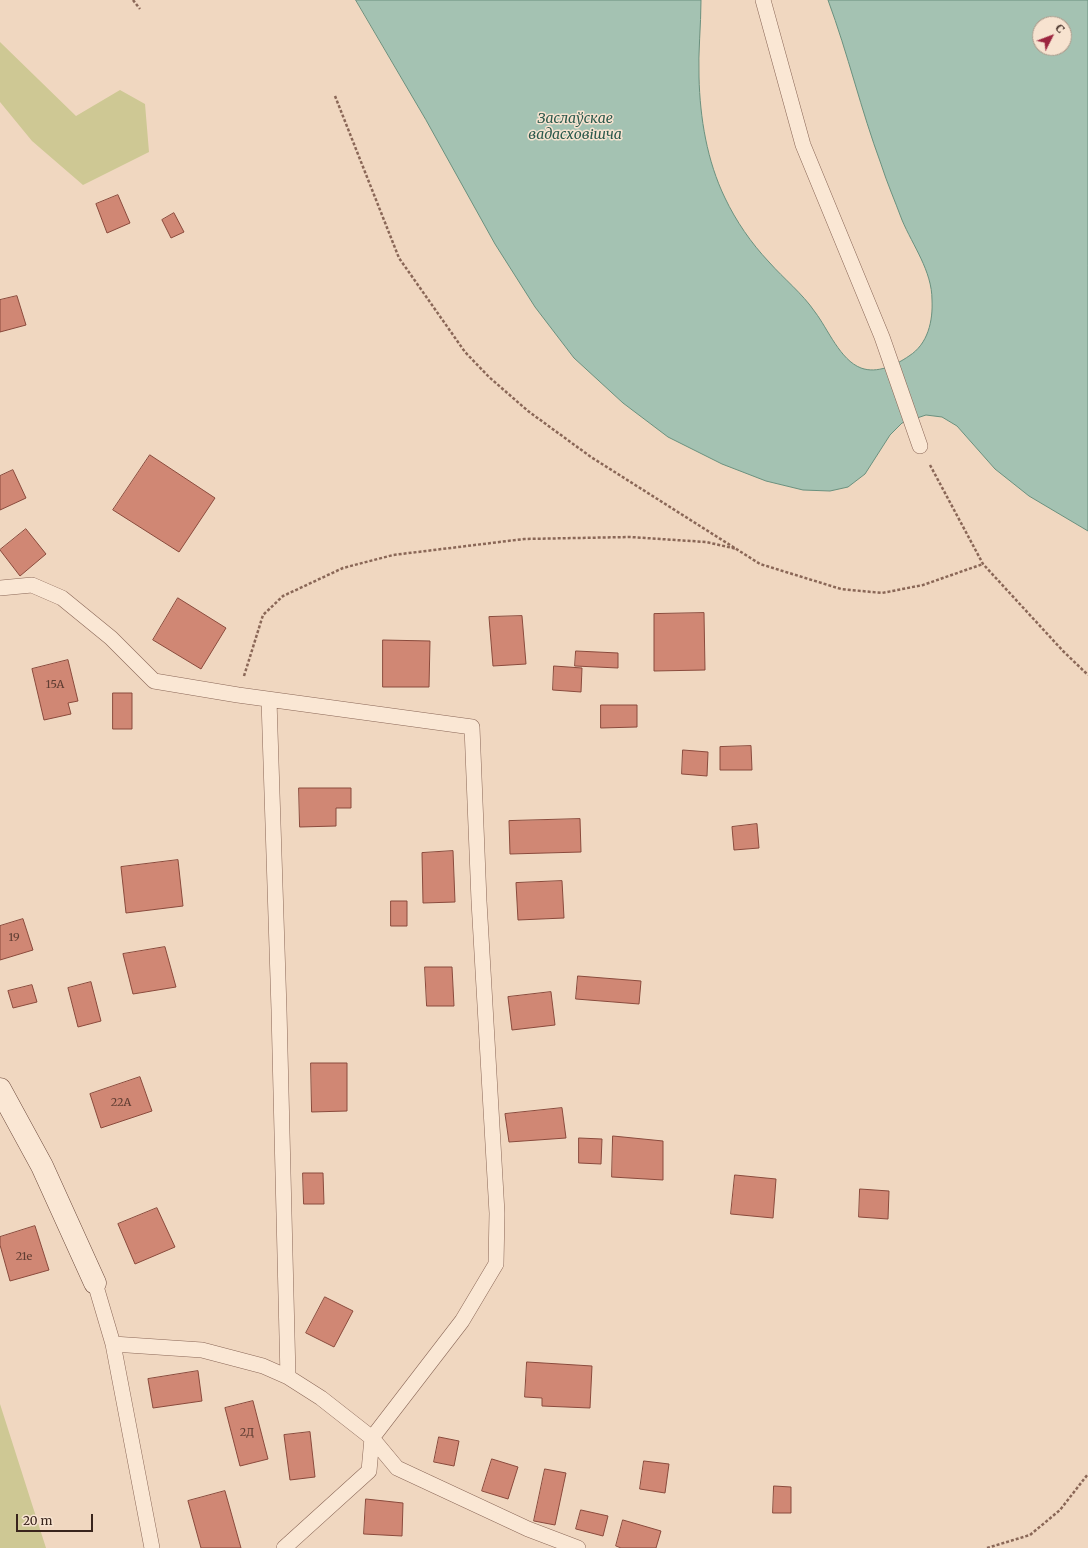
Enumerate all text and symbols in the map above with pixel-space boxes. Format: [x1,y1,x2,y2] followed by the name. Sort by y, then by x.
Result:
[1032,16,1072,56] north arrow
[1053,21,1068,36] text: С
[528,111,622,144] water label: Заслаўскае вадасховішча
[46,678,64,692] house number: 15А
[8,931,20,945] house number: 19
[111,1096,131,1110] house number: 22А
[16,1250,32,1264] house number: 21е
[240,1426,254,1440] house number: 2Д
[18,1506,95,1532] scale bar
[23,1513,52,1528] text: 20 m

